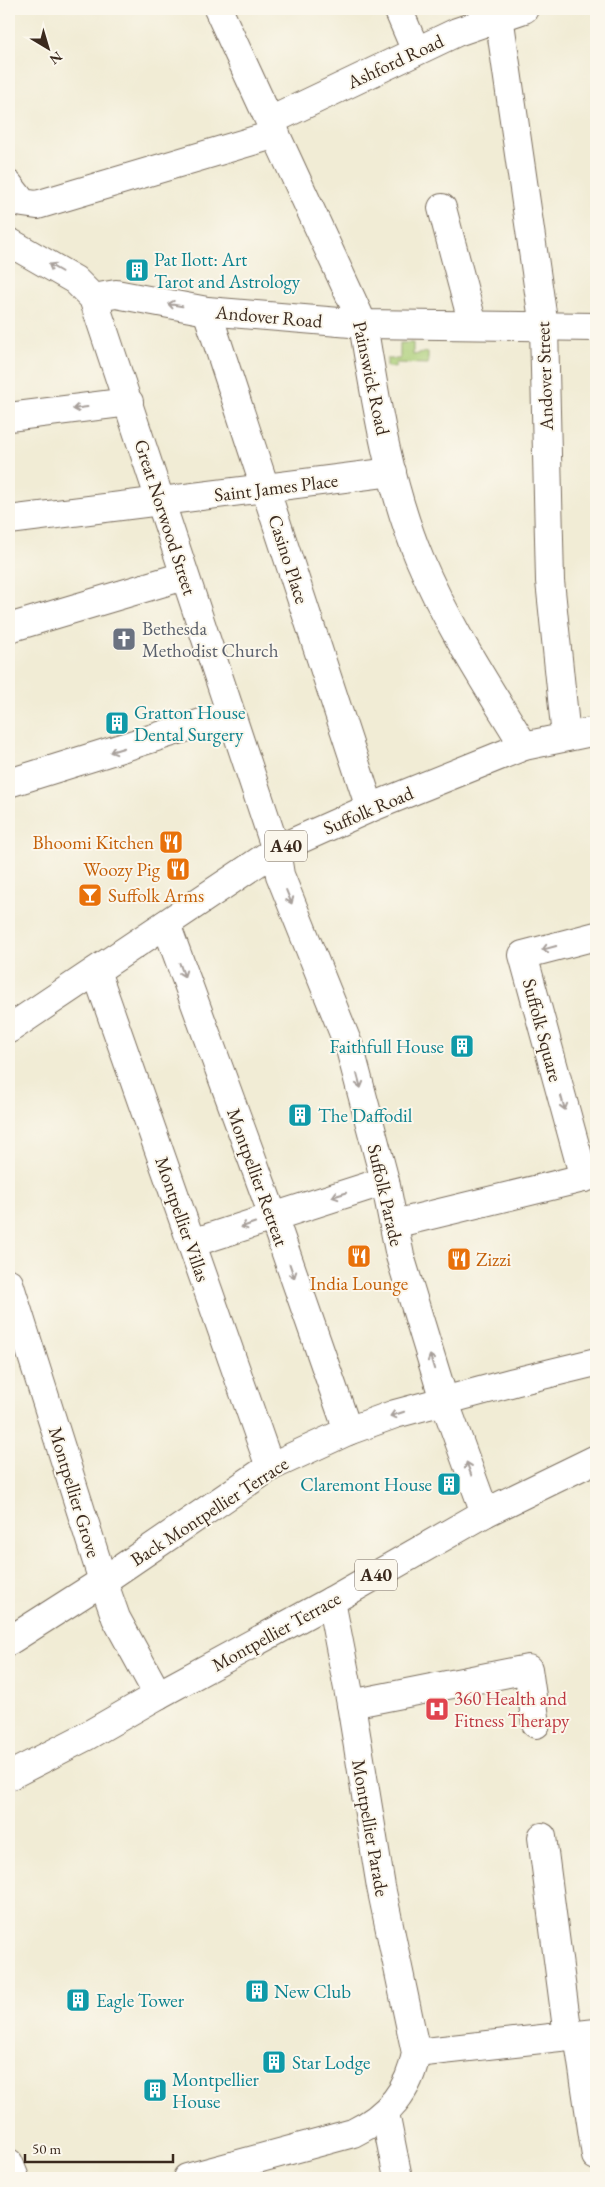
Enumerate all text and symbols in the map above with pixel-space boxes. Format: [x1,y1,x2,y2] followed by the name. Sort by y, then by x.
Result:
[22,22,72,72] north arrow
[342,28,448,95] street label: Ashford Road
[45,48,66,69] text: N
[154,247,301,294] place label: Pat Ilott: Art Tarot and Astrology
[124,257,150,283] building icon: Pat Ilott: Art Tarot and Astrology
[47,263,62,273] one-way arrow
[168,299,184,309] one-way arrow
[214,299,324,334] street label: Andover Road
[347,319,396,438] street label: Painswick Road
[530,321,559,432] street label: Andover Street
[72,403,88,413] one-way arrow
[129,436,202,598] street label: Great Norwood Street
[213,468,339,507] street label: Saint James Place
[262,511,315,607] street label: Casino Place
[142,616,279,663] place label: Bethesda Methodist Church
[111,626,137,652] church icon: Bethesda Methodist Church
[134,700,245,747] place label: Gratton House Dental Surgery
[104,710,130,736] building icon: Gratton House Dental Surgery
[109,745,125,755] one-way arrow
[319,780,417,841] street label: Suffolk Road
[158,829,184,855] restaurant icon: Bhoomi Kitchen
[32,830,154,855] place label: Bhoomi Kitchen
[265,830,307,861] road number: A40
[165,856,191,882] restaurant icon: Woozy Pig
[83,857,161,882] place label: Woozy Pig
[77,882,103,908] bar icon: Suffolk Arms
[108,883,204,908] place label: Suffolk Arms
[285,889,294,904] one-way arrow
[541,944,557,953] one-way arrow
[178,962,187,977] one-way arrow
[517,976,568,1084] street label: Suffolk Square
[449,1033,475,1059] building icon: Faithfull House
[330,1034,444,1059] place label: Faithfull House
[355,1073,364,1089] one-way arrow
[559,1094,568,1110] one-way arrow
[287,1102,313,1128] building icon: The Daffodil
[318,1103,413,1128] place label: The Daffodil
[221,1105,294,1250] street label: Montpellier Retreat
[362,1142,409,1248] street label: Suffolk Parade
[149,1153,216,1285] street label: Montpellier Villas
[332,1191,348,1201] one-way arrow
[240,1220,256,1230] one-way arrow
[346,1243,372,1269] restaurant icon: India Lounge
[446,1246,472,1272] restaurant icon: Zizzi
[476,1247,511,1272] place label: Zizzi
[288,1263,297,1278] one-way arrow
[310,1271,408,1296] place label: India Lounge
[427,1355,437,1371] one-way arrow
[389,1409,405,1419] one-way arrow
[43,1424,106,1561] street label: Montpellier Grove
[126,1451,293,1572] street label: Back Montpellier Terrace
[464,1462,473,1478] one-way arrow
[436,1471,462,1497] building icon: Claremont House
[300,1472,432,1497] place label: Claremont House
[355,1560,397,1590] road number: A40
[207,1586,345,1677] street label: Montpellier Terrace
[454,1686,570,1733] place label: 360 Health and Fitness Therapy
[424,1696,450,1722] hospital icon: 360 Health and Fitness Therapy
[346,1758,395,1899] street label: Montpellier Parade
[244,1978,270,2004] building icon: New Club
[274,1979,351,2004] place label: New Club
[65,1987,91,2013] building icon: Eagle Tower
[96,1988,185,2013] place label: Eagle Tower
[261,2049,287,2075] building icon: Star Lodge
[292,2050,370,2075] place label: Star Lodge
[172,2067,260,2114] place label: Montpellier House
[142,2077,168,2103] building icon: Montpellier House
[25,2132,172,2164] scale bar
[32,2139,61,2158] text: 50 m

